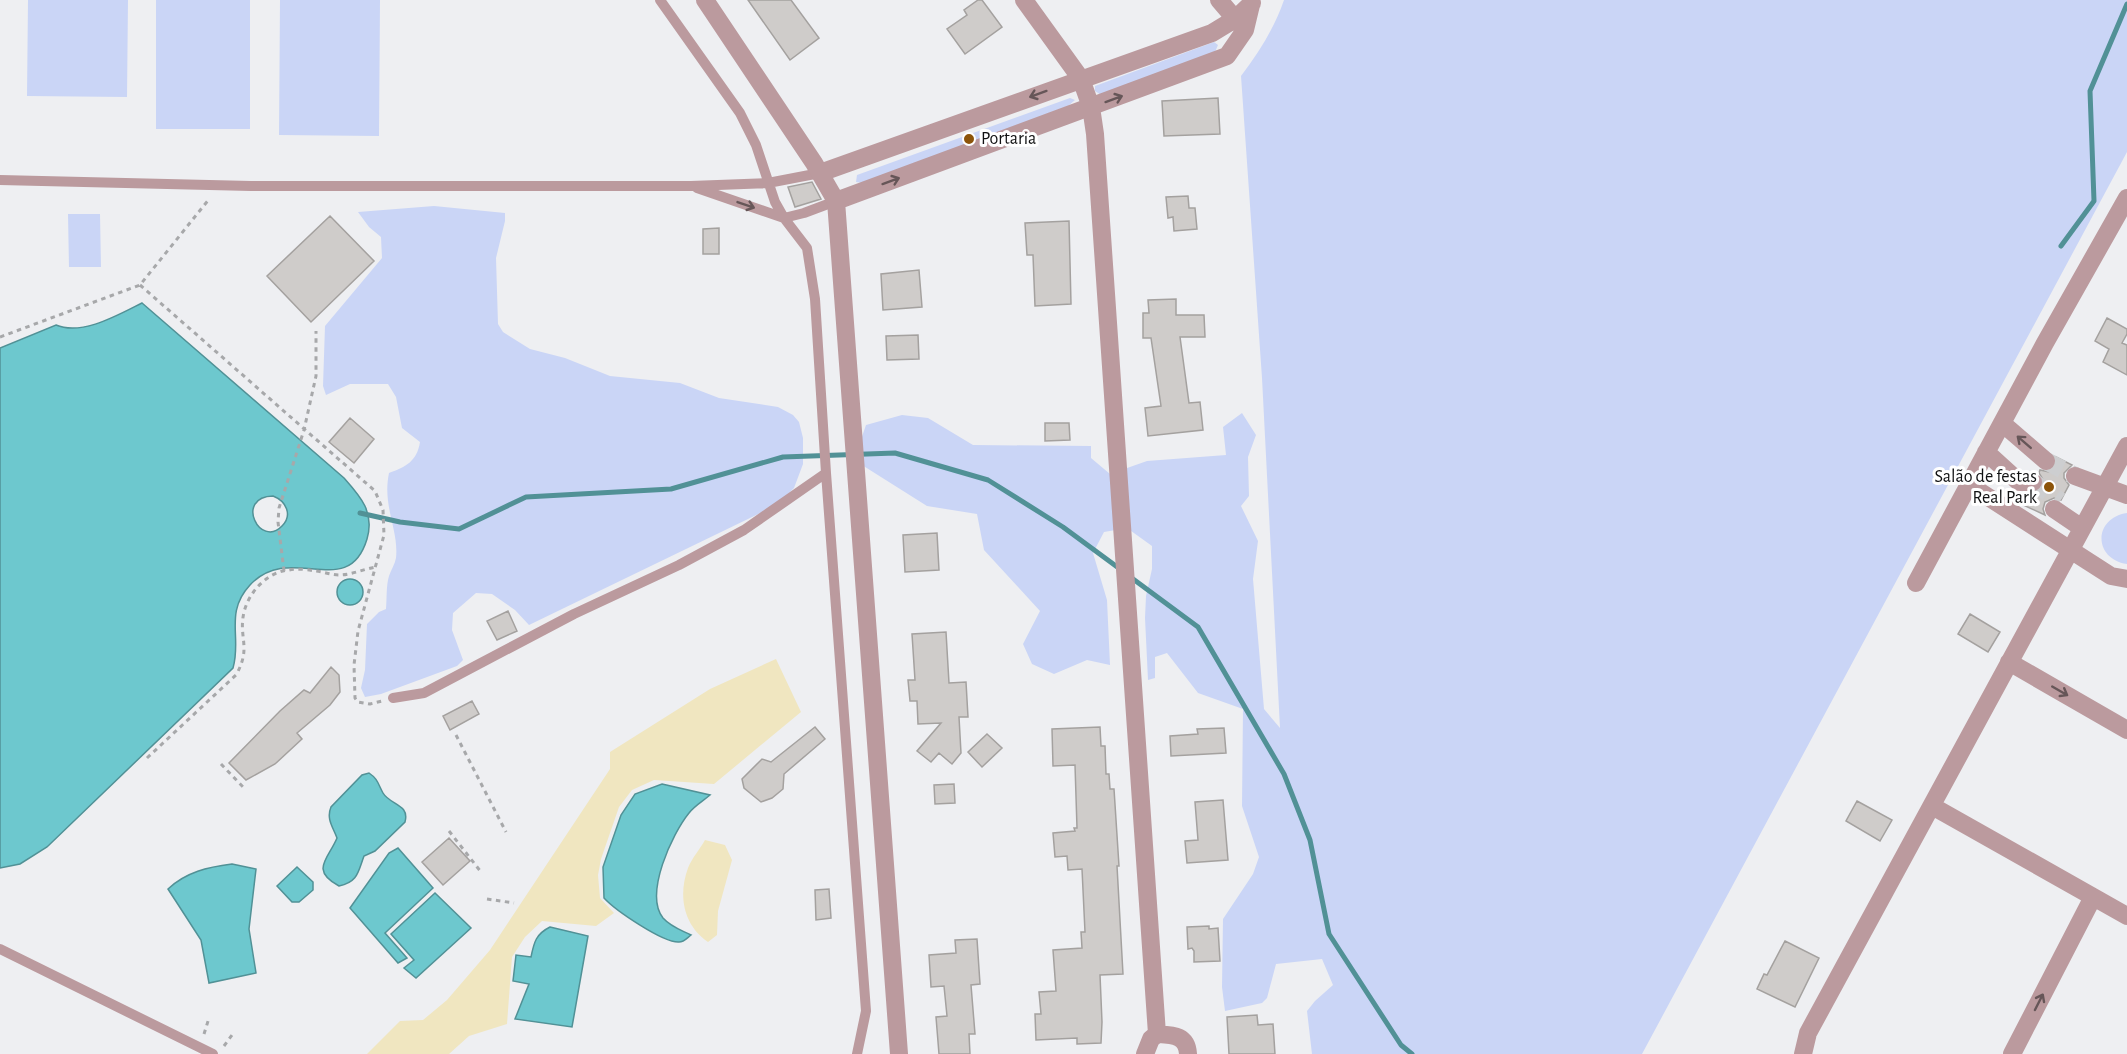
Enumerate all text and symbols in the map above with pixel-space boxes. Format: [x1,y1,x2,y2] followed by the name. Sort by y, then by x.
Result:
[1029,90,1048,101] one-way arrow
[1104,92,1122,103] one-way arrow
[981,130,1036,148] place label: Portaria
[962,132,976,146] marker: Portaria
[881,174,900,185] one-way arrow
[736,200,755,211] one-way arrow
[2017,435,2032,449] one-way arrow
[1935,468,2038,507] place label: Salão de festas Real Park
[2042,480,2056,494] marker: Salão de festas Real Park
[2051,685,2068,697] one-way arrow
[2033,994,2045,1011] one-way arrow

